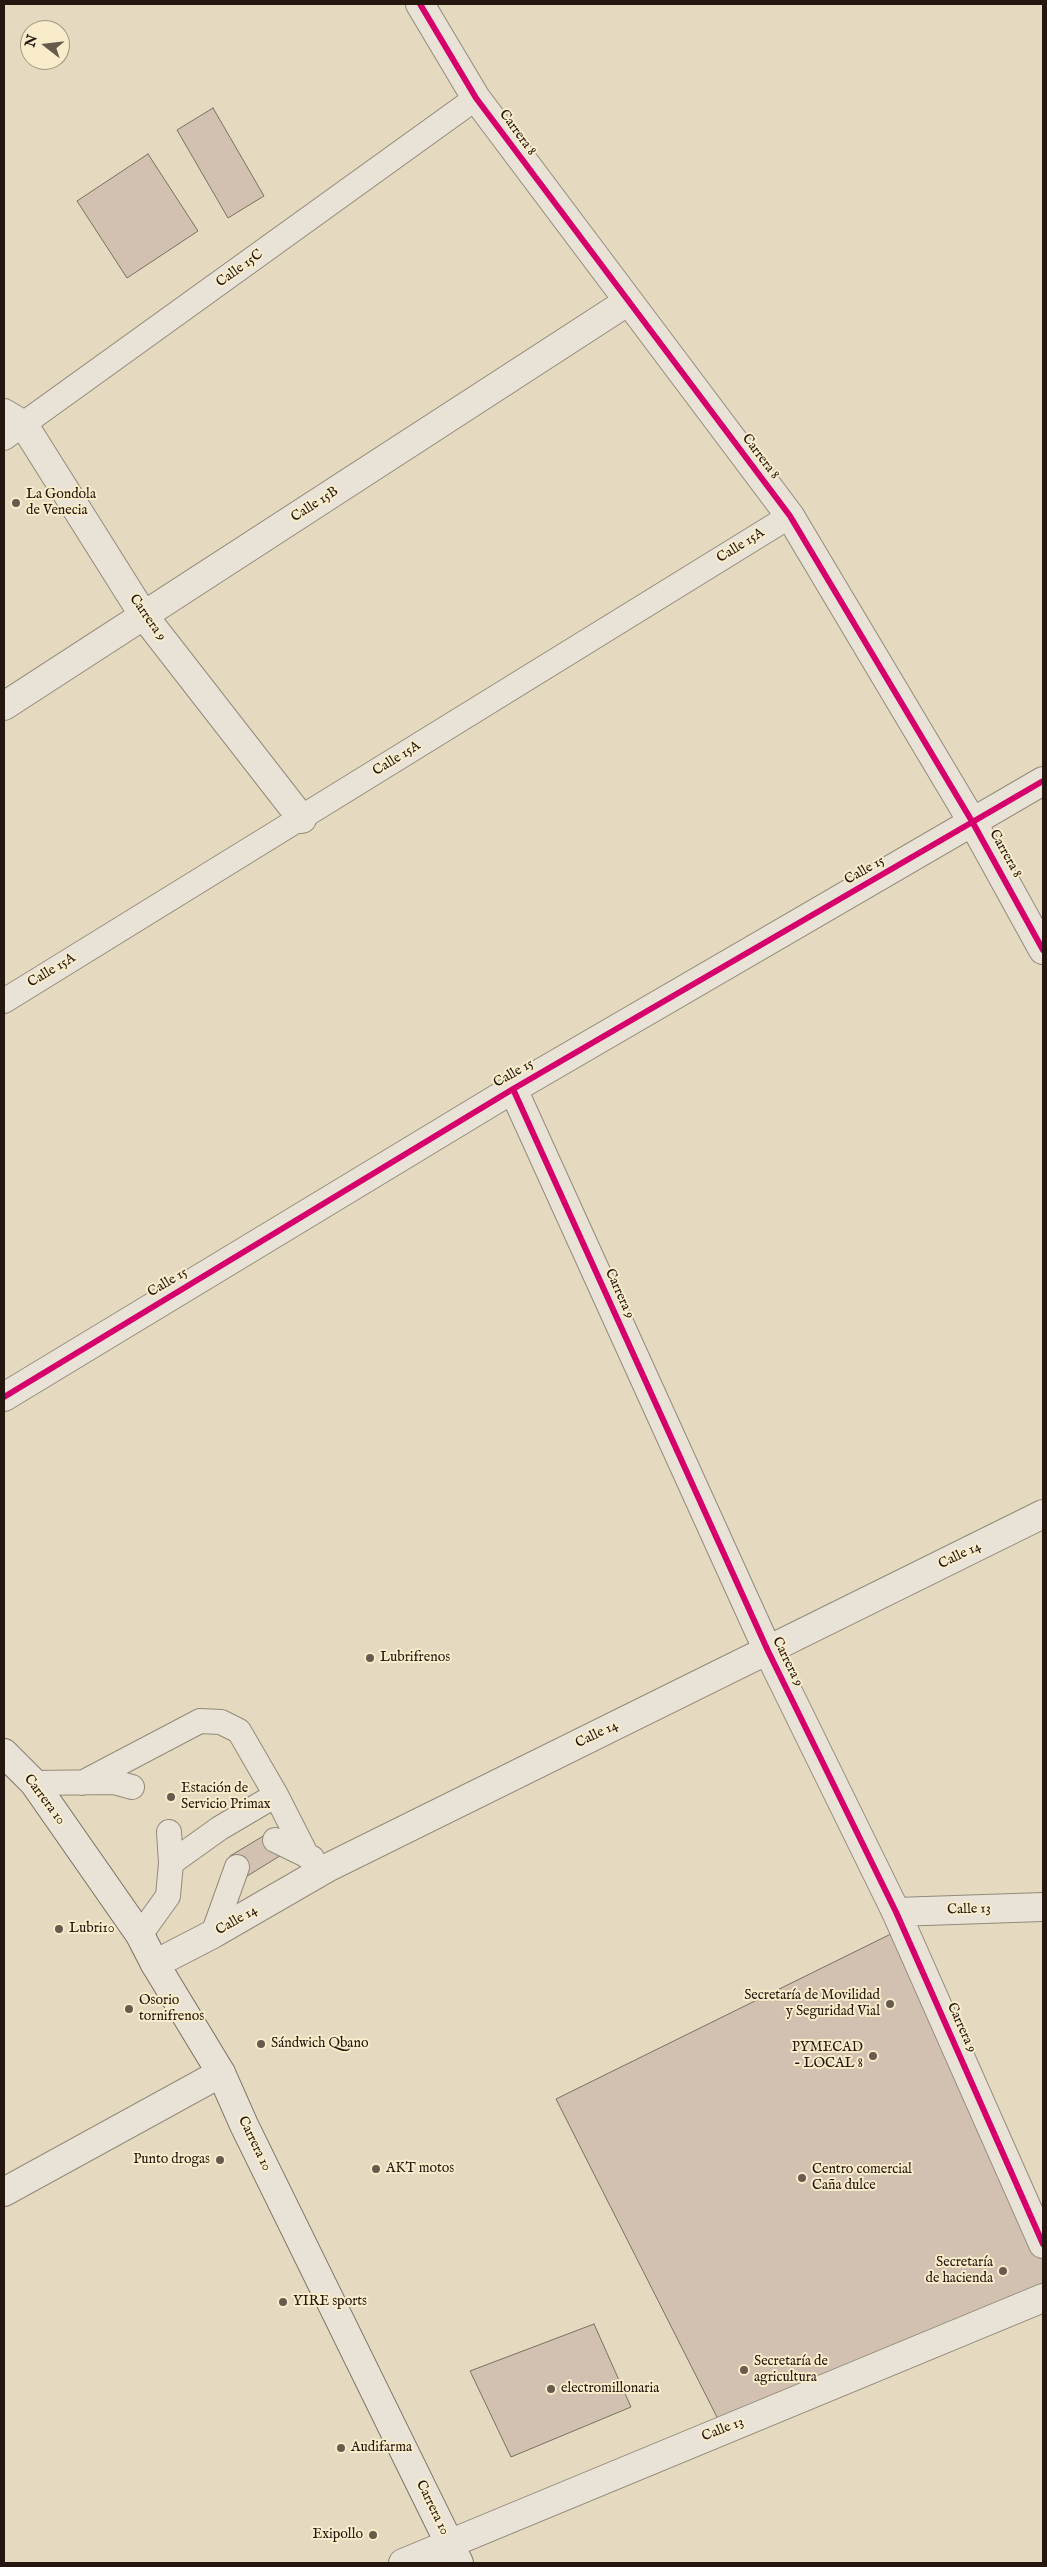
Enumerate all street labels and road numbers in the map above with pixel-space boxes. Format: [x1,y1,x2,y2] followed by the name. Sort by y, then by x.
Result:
[495,107,539,159] street label: Carrera 8
[213,246,267,292] street label: Calle 15C
[737,431,783,483] street label: Carrera 8
[288,484,342,526] street label: Calle 15B
[714,525,768,567] street label: Calle 15A
[125,591,169,645] street label: Carrera 9
[370,738,424,780] street label: Calle 15A
[985,827,1025,881] street label: Carrera 8
[842,853,888,889] street label: Calle 15
[25,950,79,992] street label: Calle 15A
[491,1056,537,1092] street label: Calle 15
[145,1265,191,1301] street label: Calle 15
[601,1266,637,1322] street label: Carrera 9
[936,1539,984,1573] street label: Calle 14
[768,1634,806,1690] street label: Carrera 9
[573,1718,621,1752] street label: Calle 14
[20,1771,68,1829] street label: Carrera 10
[947,1901,991,1919] street label: Calle 13
[213,1902,261,1940] street label: Calle 14
[943,2000,979,2056] street label: Carrera 9
[234,2114,274,2174] street label: Carrera 10
[700,2414,746,2446] street label: Calle 13
[412,2478,452,2538] street label: Carrera 10

